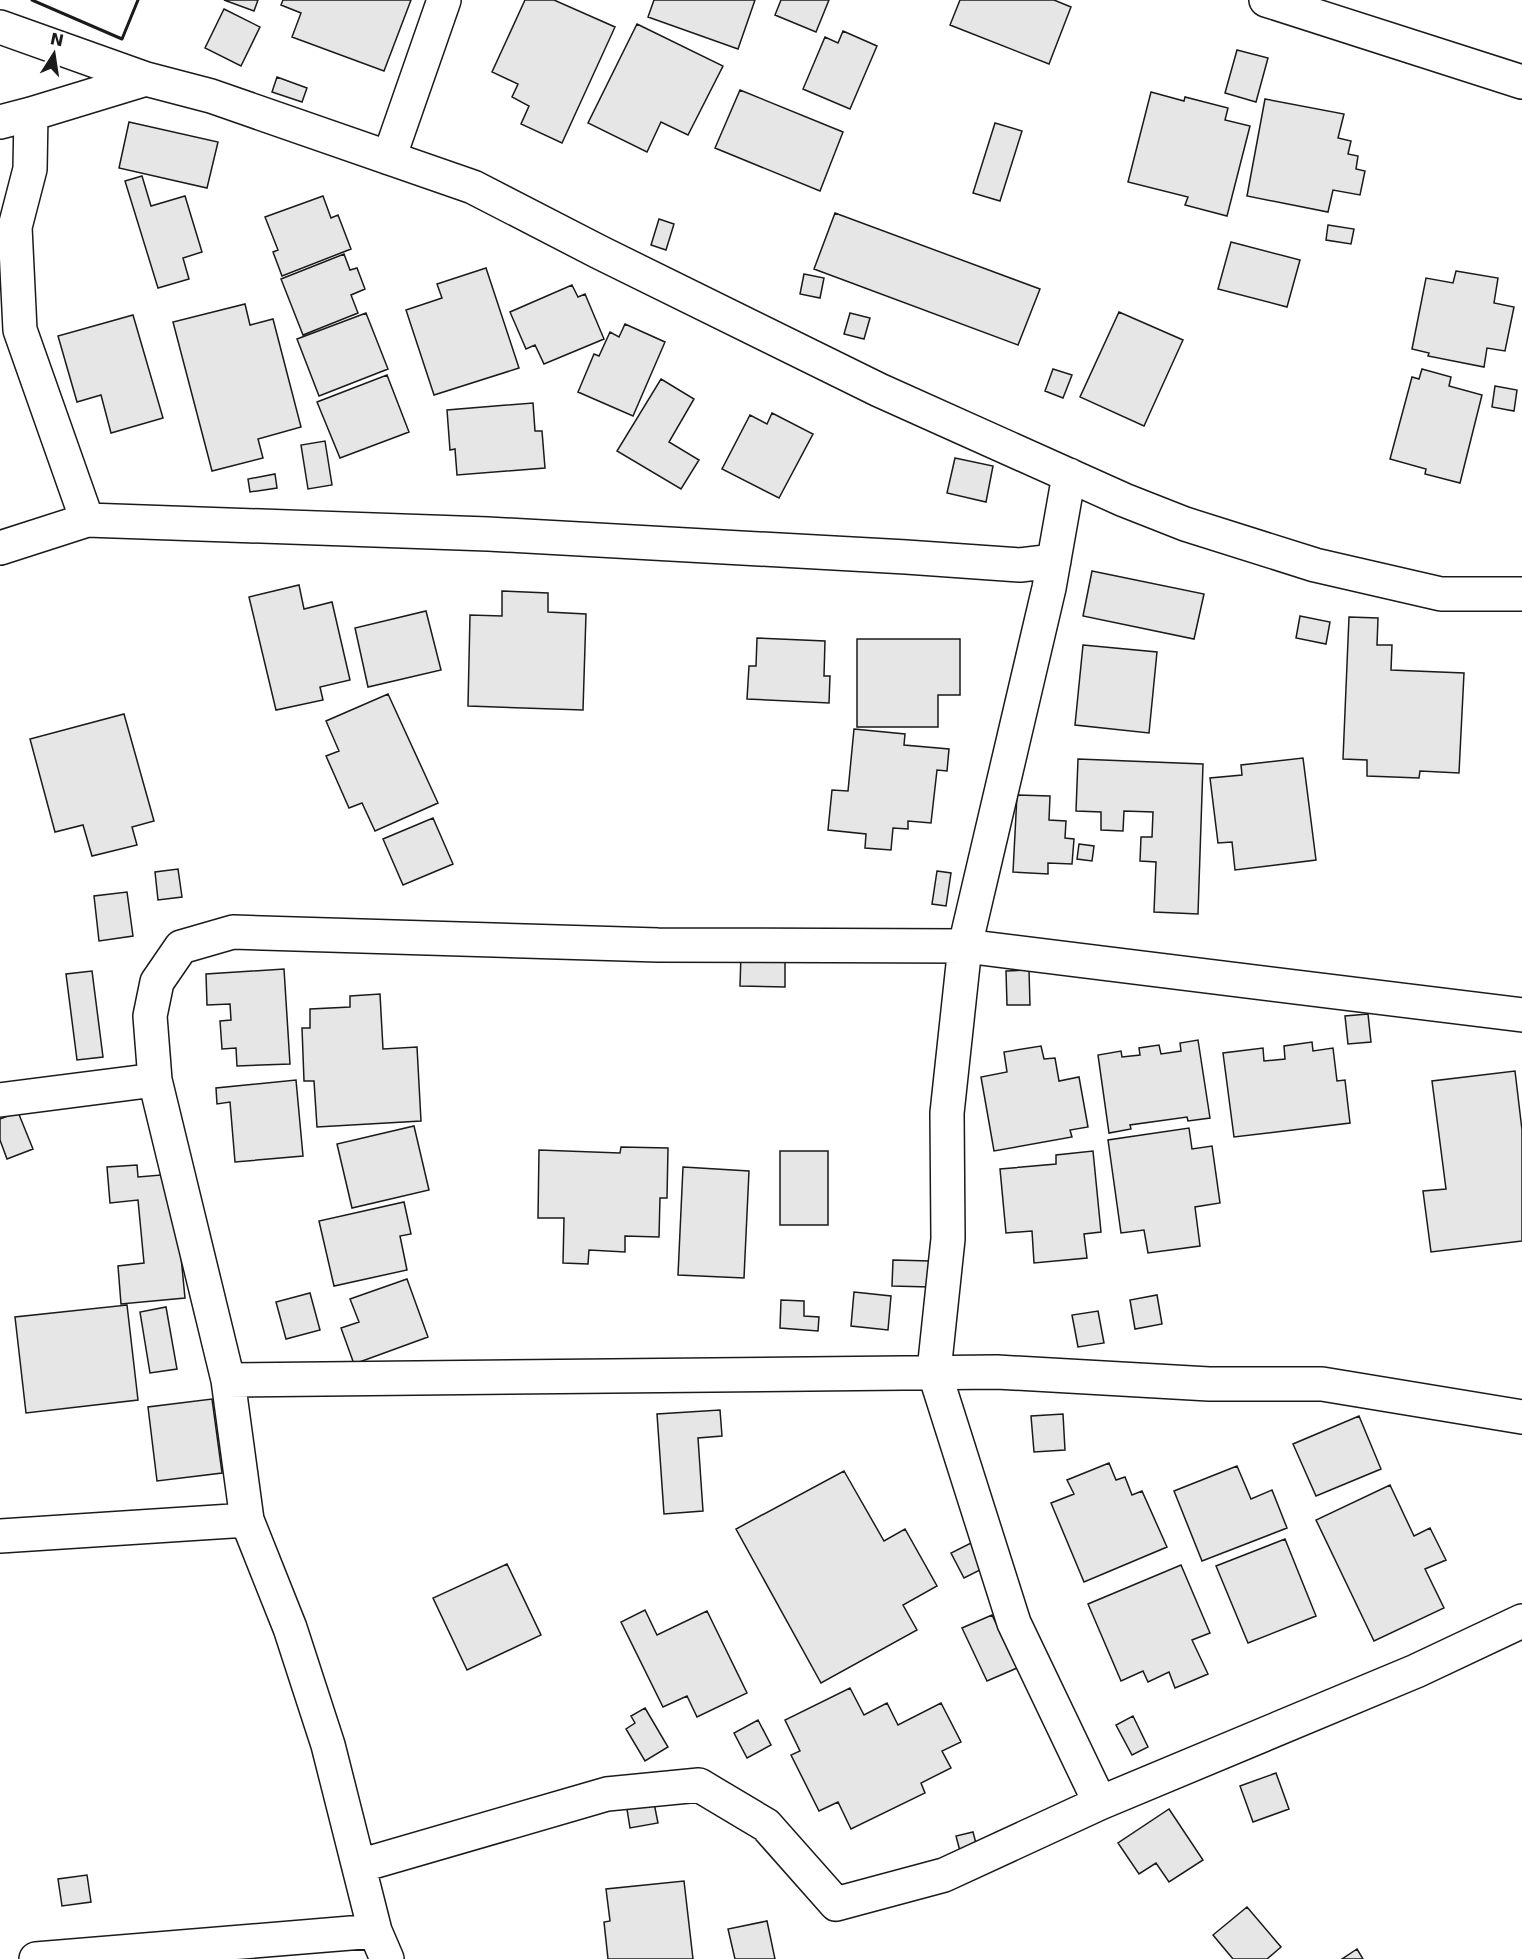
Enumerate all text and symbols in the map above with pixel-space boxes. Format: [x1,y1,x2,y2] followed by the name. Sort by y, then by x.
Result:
[24,24,84,84] north arrow
[48,29,66,51] text: N

